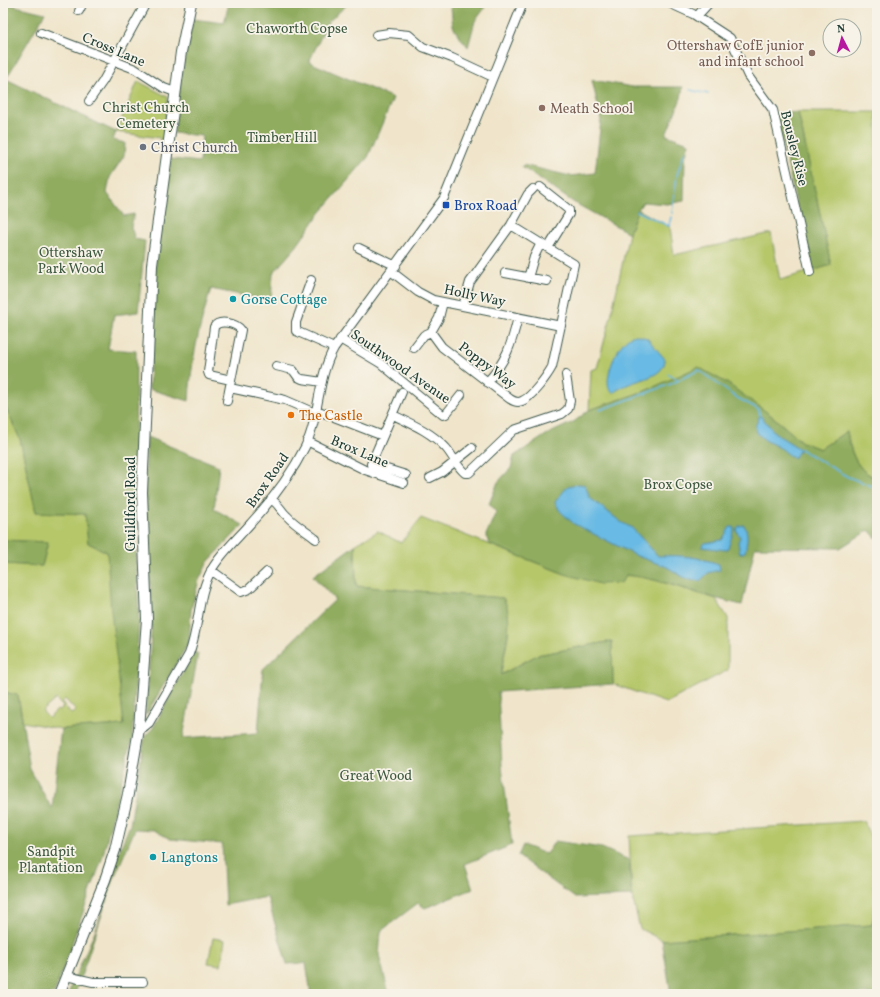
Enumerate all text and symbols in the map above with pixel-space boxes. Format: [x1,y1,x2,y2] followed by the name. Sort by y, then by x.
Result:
[822,18,862,58] north arrow
[246,20,348,39] park label: Chaworth Copse
[836,22,846,37] text: N
[79,29,148,72] street label: Cross Lane
[667,37,804,72] place label: Ottershaw CofE junior and infant school
[807,48,817,58] marker: Ottershaw CofE junior and infant school
[103,99,189,134] park label: Christ Church Cemetery
[550,100,633,119] place label: Meath School
[537,103,547,113] marker: Meath School
[775,109,812,188] street label: Bousley Rise
[247,129,317,148] park label: Timber Hill
[151,139,238,158] place label: Christ Church
[138,142,148,152] marker: Christ Church
[454,197,518,216] place label: Brox Road
[441,200,451,210] marker: Brox Road
[38,244,104,279] park label: Ottershaw Park Wood
[442,281,508,312] street label: Holly Way
[241,291,327,310] place label: Gorse Cottage
[228,294,238,304] marker: Gorse Cottage
[346,326,454,409] street label: Southwood Avenue
[454,338,520,394] street label: Poppy Way
[299,407,363,426] place label: The Castle
[286,410,296,420] marker: The Castle
[327,432,392,473] street label: Brox Lane
[242,449,294,512] street label: Brox Road
[122,456,141,551] street label: Guildford Road
[643,476,713,495] park label: Brox Copse
[340,767,412,786] park label: Great Wood
[19,843,83,878] park label: Sandpit Plantation
[161,849,218,868] place label: Langtons
[148,852,158,862] marker: Langtons

